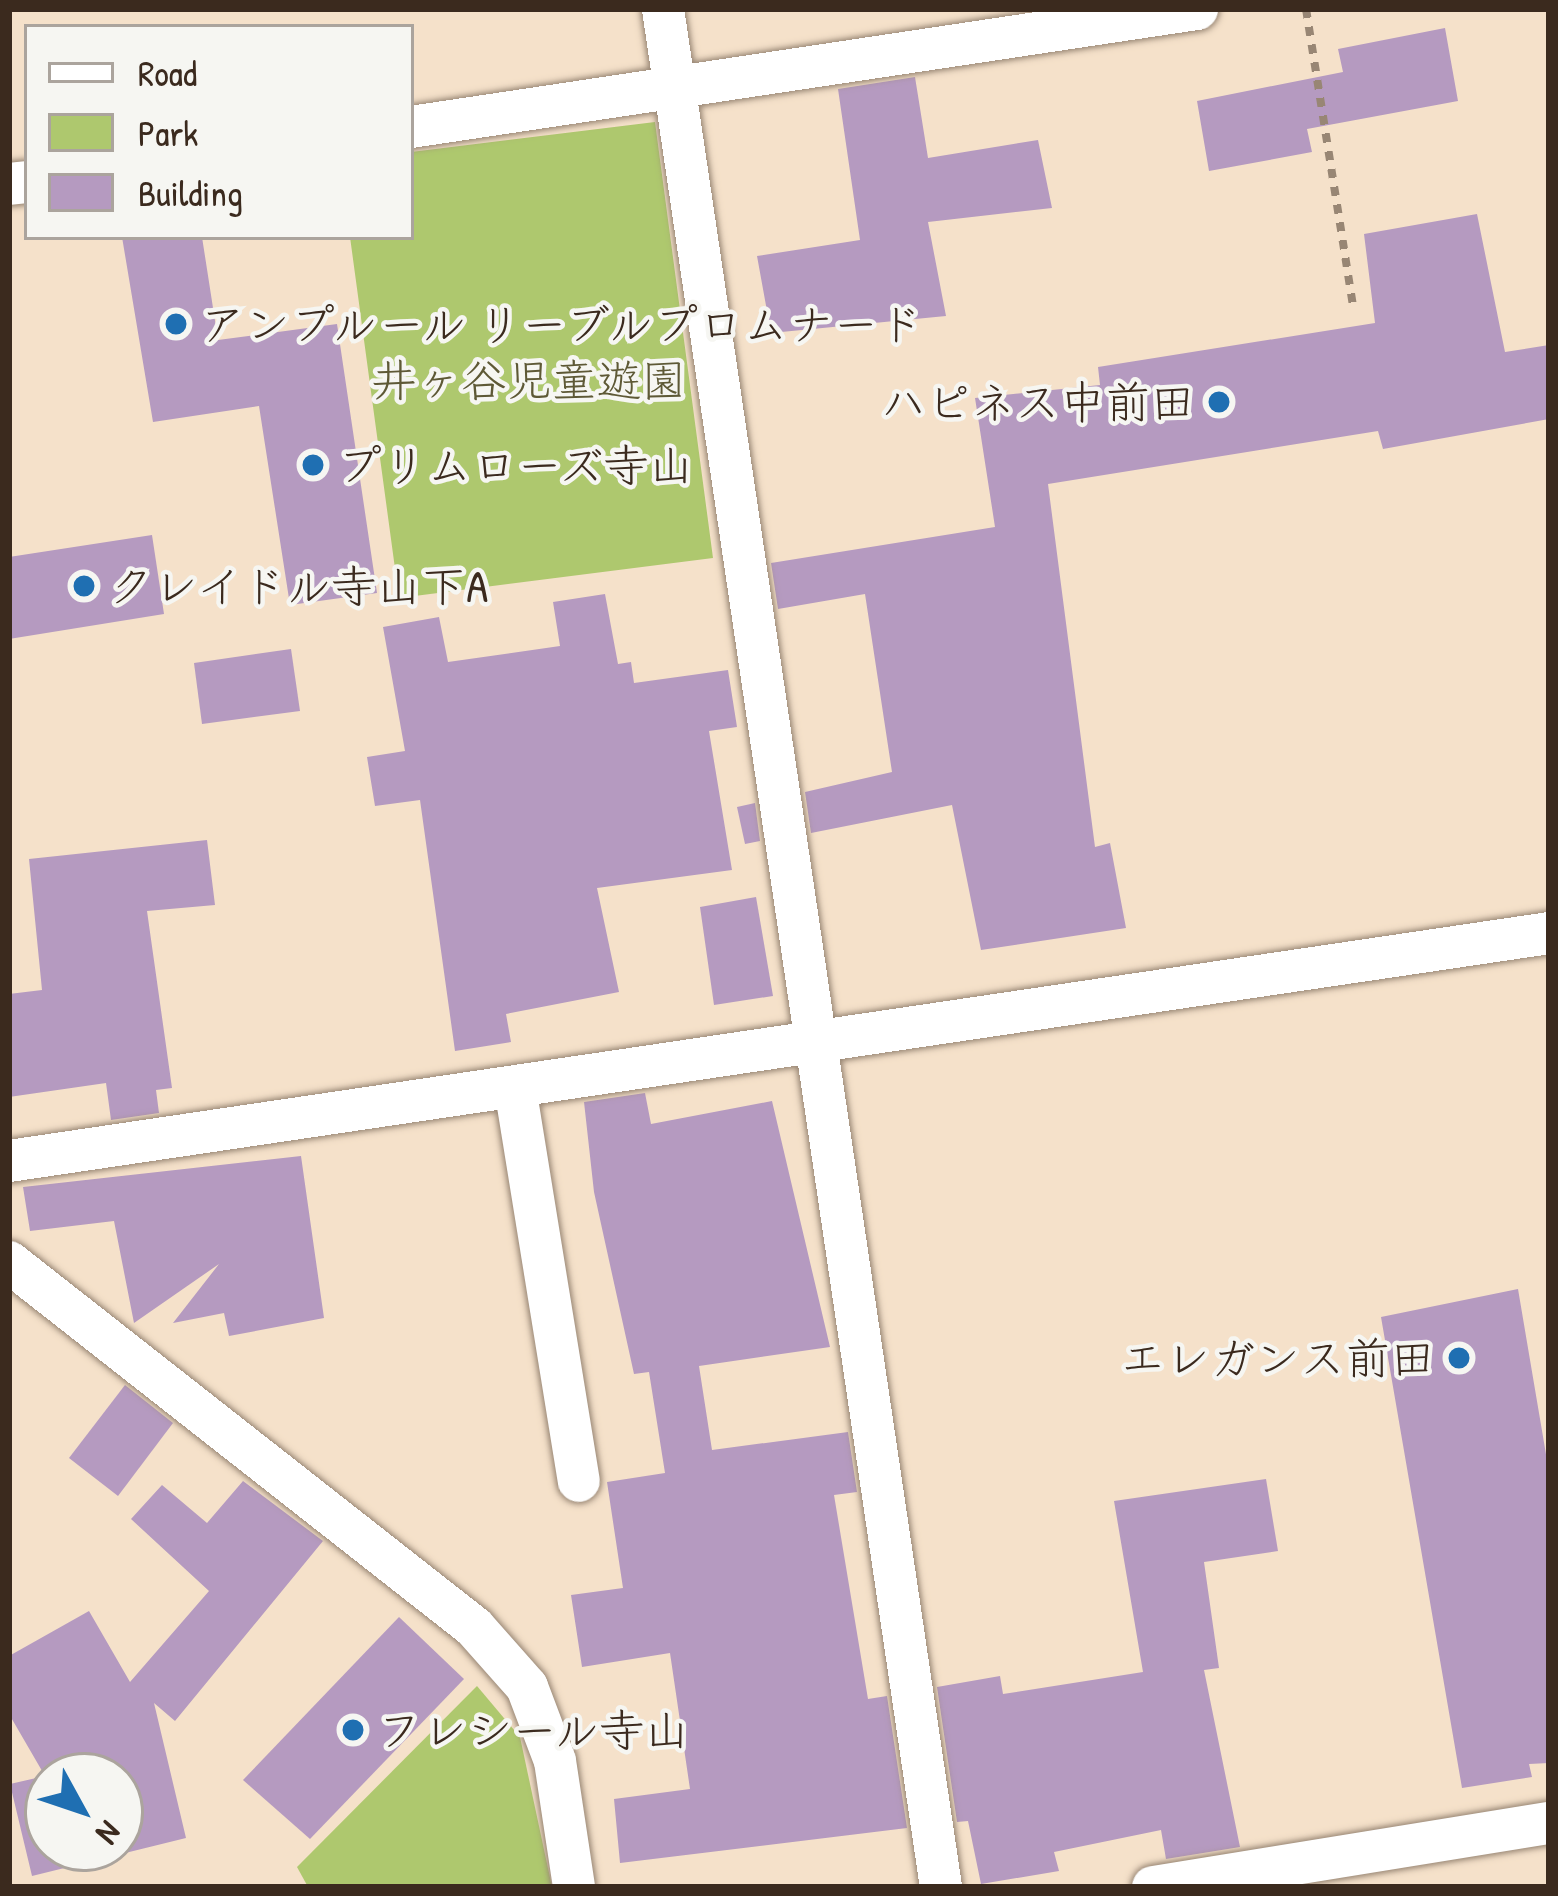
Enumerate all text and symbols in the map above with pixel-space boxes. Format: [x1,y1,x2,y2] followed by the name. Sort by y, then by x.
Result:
[24,24,414,240] legend
[138,48,197,97] text: Road
[138,108,198,157] text: Park
[138,168,243,217] text: Building
[200,297,932,351] place label: アンプルール リーブルプロムナード
[163,311,189,337] marker: アンプルール リーブルプロムナード
[372,353,686,407] park label: 井ヶ谷児童遊園
[880,375,1195,429] place label: ハピネス中前田
[1206,389,1232,415] marker: ハピネス中前田
[337,438,697,492] place label: プリムローズ寺山
[300,452,326,478] marker: プリムローズ寺山
[108,559,490,613] place label: クレイドル寺山下A
[71,573,97,599] marker: クレイドル寺山下A
[1120,1331,1435,1385] place label: エレガンス前田
[1446,1345,1472,1371] marker: エレガンス前田
[377,1703,692,1757] place label: フレシール寺山
[340,1717,366,1743] marker: フレシール寺山
[24,1752,144,1872] north arrow
[87,1812,132,1854] text: N

